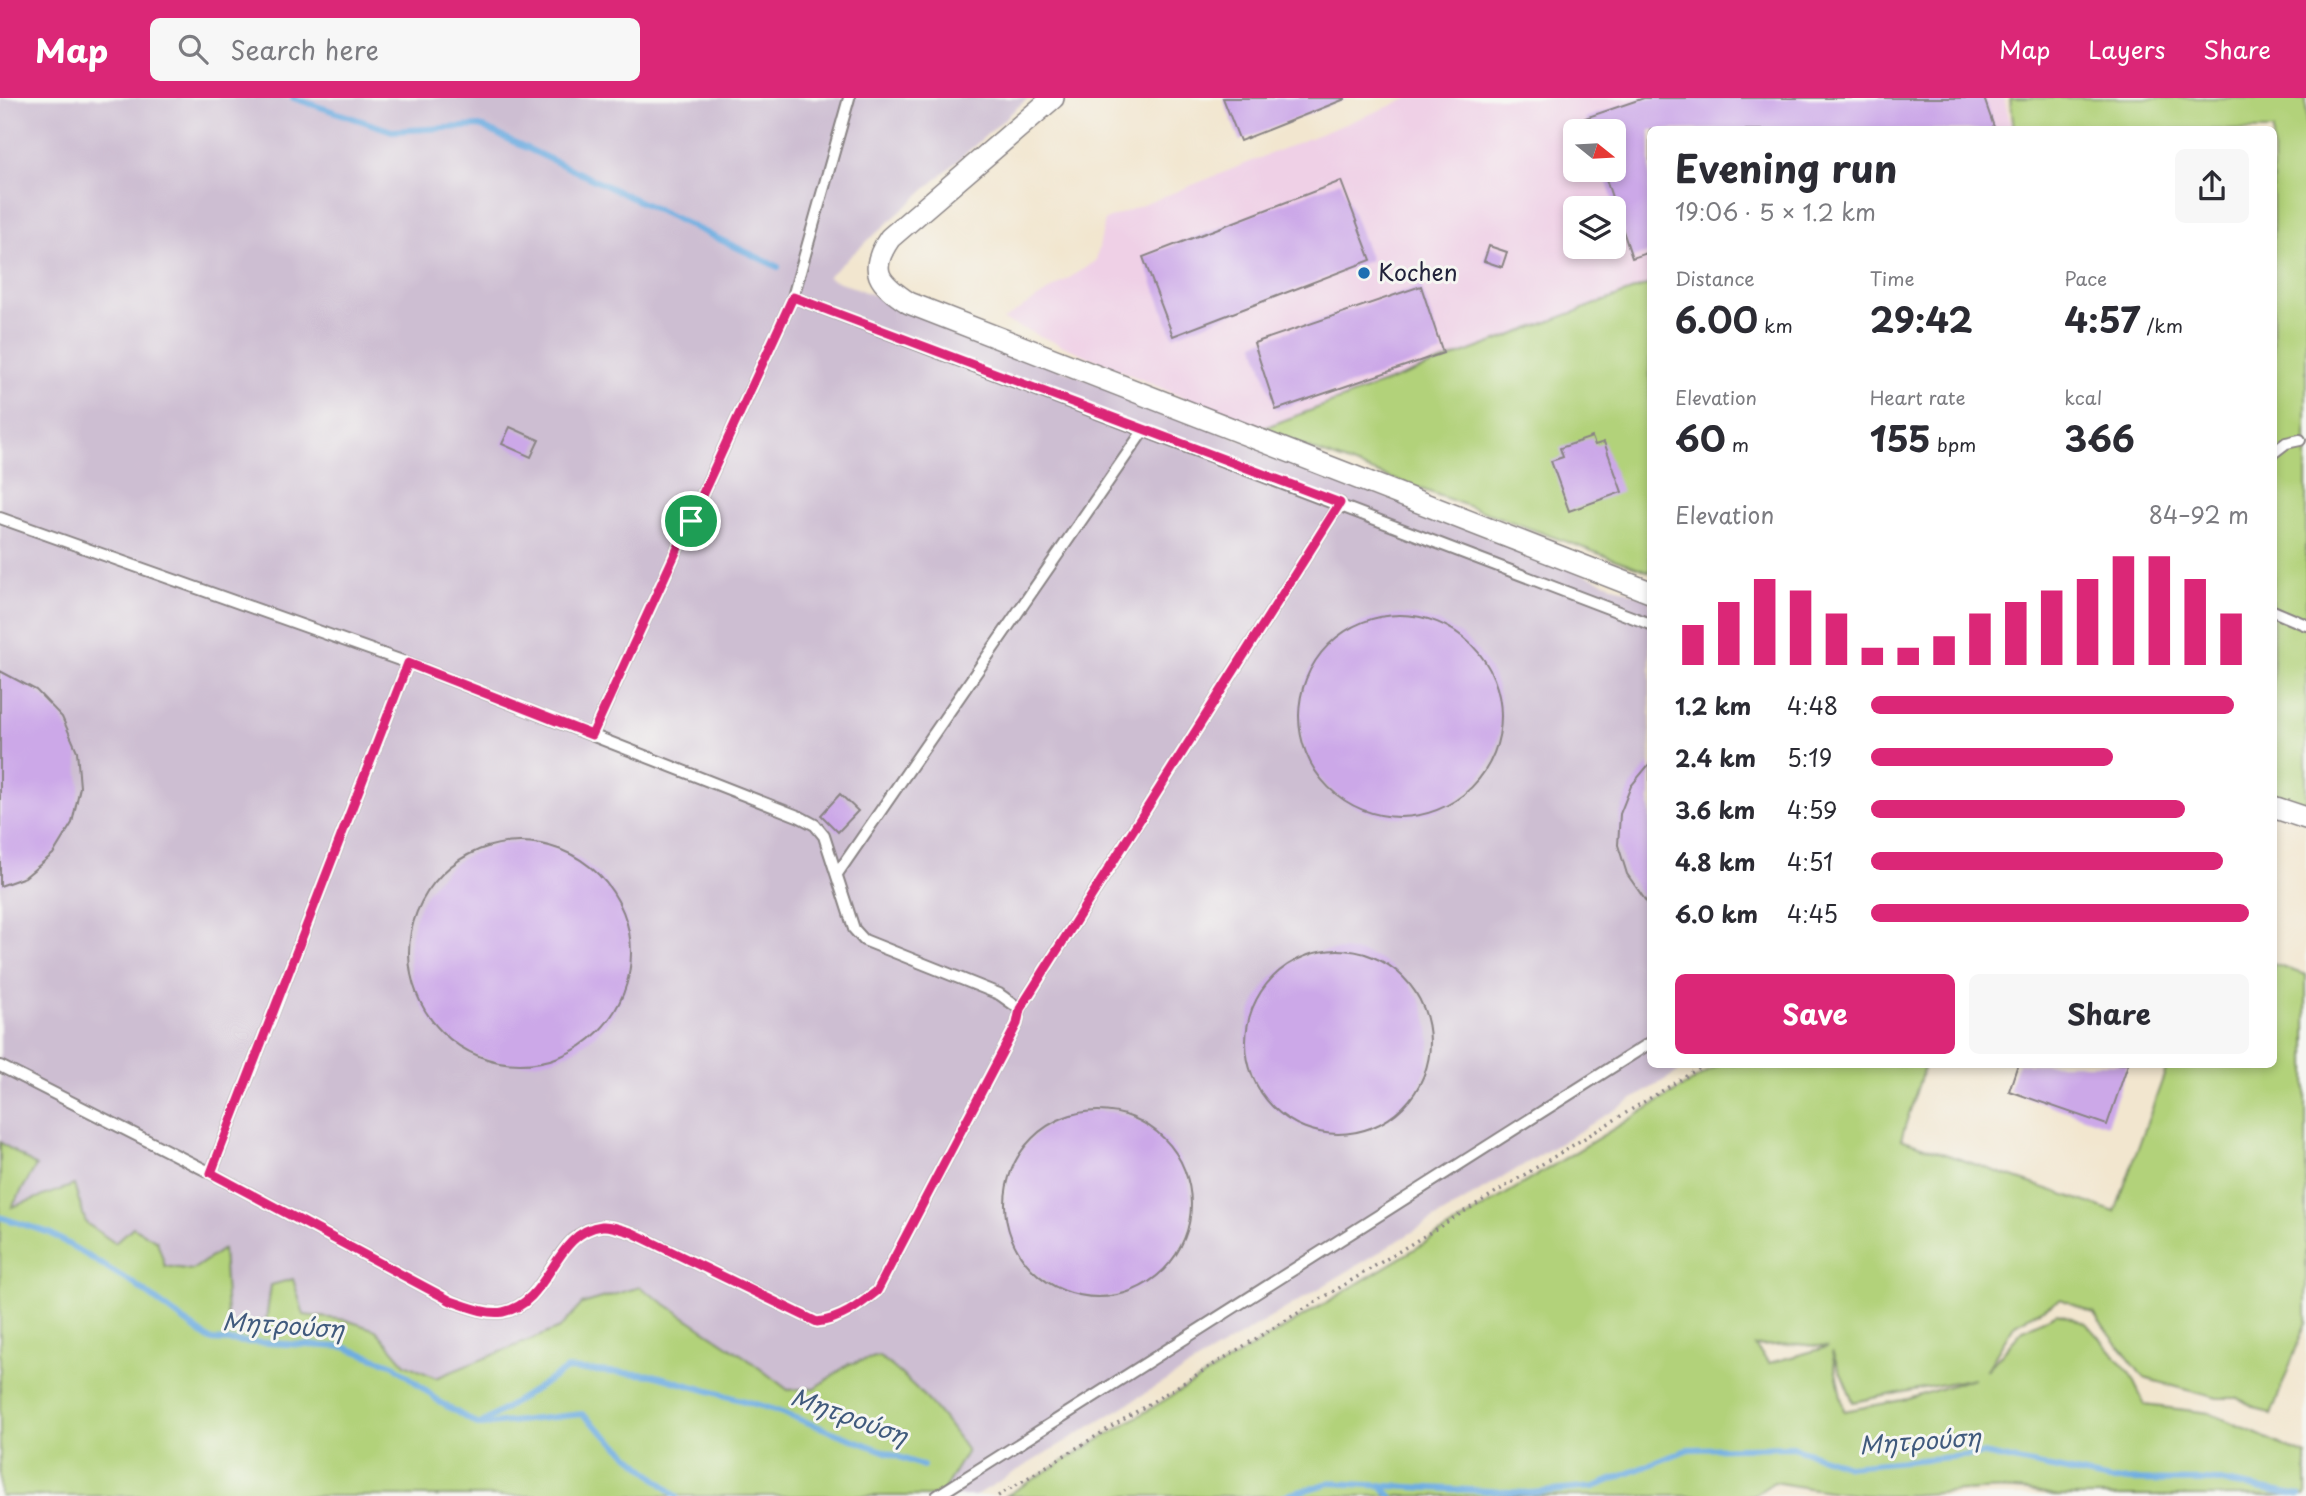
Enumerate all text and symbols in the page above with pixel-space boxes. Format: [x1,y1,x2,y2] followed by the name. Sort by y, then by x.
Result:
[150,18,640,81] search box
[35,24,108,74] text: Map
[174,30,212,68] icon: search
[230,30,379,69] text: Search here
[1999,31,2050,67] text: Map
[2088,31,2165,67] text: Layers
[2203,31,2271,67] text: Share
[1563,119,1626,182] north arrow
[1563,119,1626,259] map controls
[1675,139,1897,196] text: Evening run
[2175,149,2249,223] button: share
[1675,194,1876,229] text: 19:06 · 5 × 1.2 km
[1563,196,1626,259] button: layers
[1378,254,1458,289] place label: Kochen
[1675,264,1755,292] text: Distance
[1870,264,1915,292] text: Time
[2064,264,2107,292] text: Pace
[1356,265,1372,281] marker: Kochen
[1675,292,1758,345] text: 6.00
[1870,292,1973,345] text: 29:42
[2064,292,2140,345] text: 4:57
[1758,311,1793,339] text: km
[2140,311,2183,339] text: /km
[1675,383,1757,411] text: Elevation
[1870,383,1966,411] text: Heart rate
[2064,383,2102,411] text: kcal
[1675,411,1726,464] text: 60
[1870,411,1931,464] text: 155
[2064,411,2135,464] text: 366
[1726,430,1749,458] text: m
[1931,430,1976,458] text: bpm
[661,491,721,551] pin
[1675,497,1774,532] text: Elevation
[2149,497,2249,532] text: 84–92 m
[672,502,710,540] icon: arrive
[1675,688,1751,723] text: 1.2 km
[1787,688,1838,723] text: 4:48
[1675,740,1756,775] text: 2.4 km
[1787,740,1832,775] text: 5:19
[1675,792,1755,827] text: 3.6 km
[1787,792,1837,827] text: 4:59
[1675,844,1756,879] text: 4.8 km
[1787,844,1833,879] text: 4:51
[1675,896,1758,931] text: 6.0 km
[1787,896,1838,931] text: 4:45
[1675,974,1955,1054] button: Save
[1969,974,2249,1054] button: Share
[221,1302,347,1346] water label: Μητρούση
[786,1377,915,1453] water label: Μητρούση
[1858,1418,1984,1462] water label: Μητρούση

